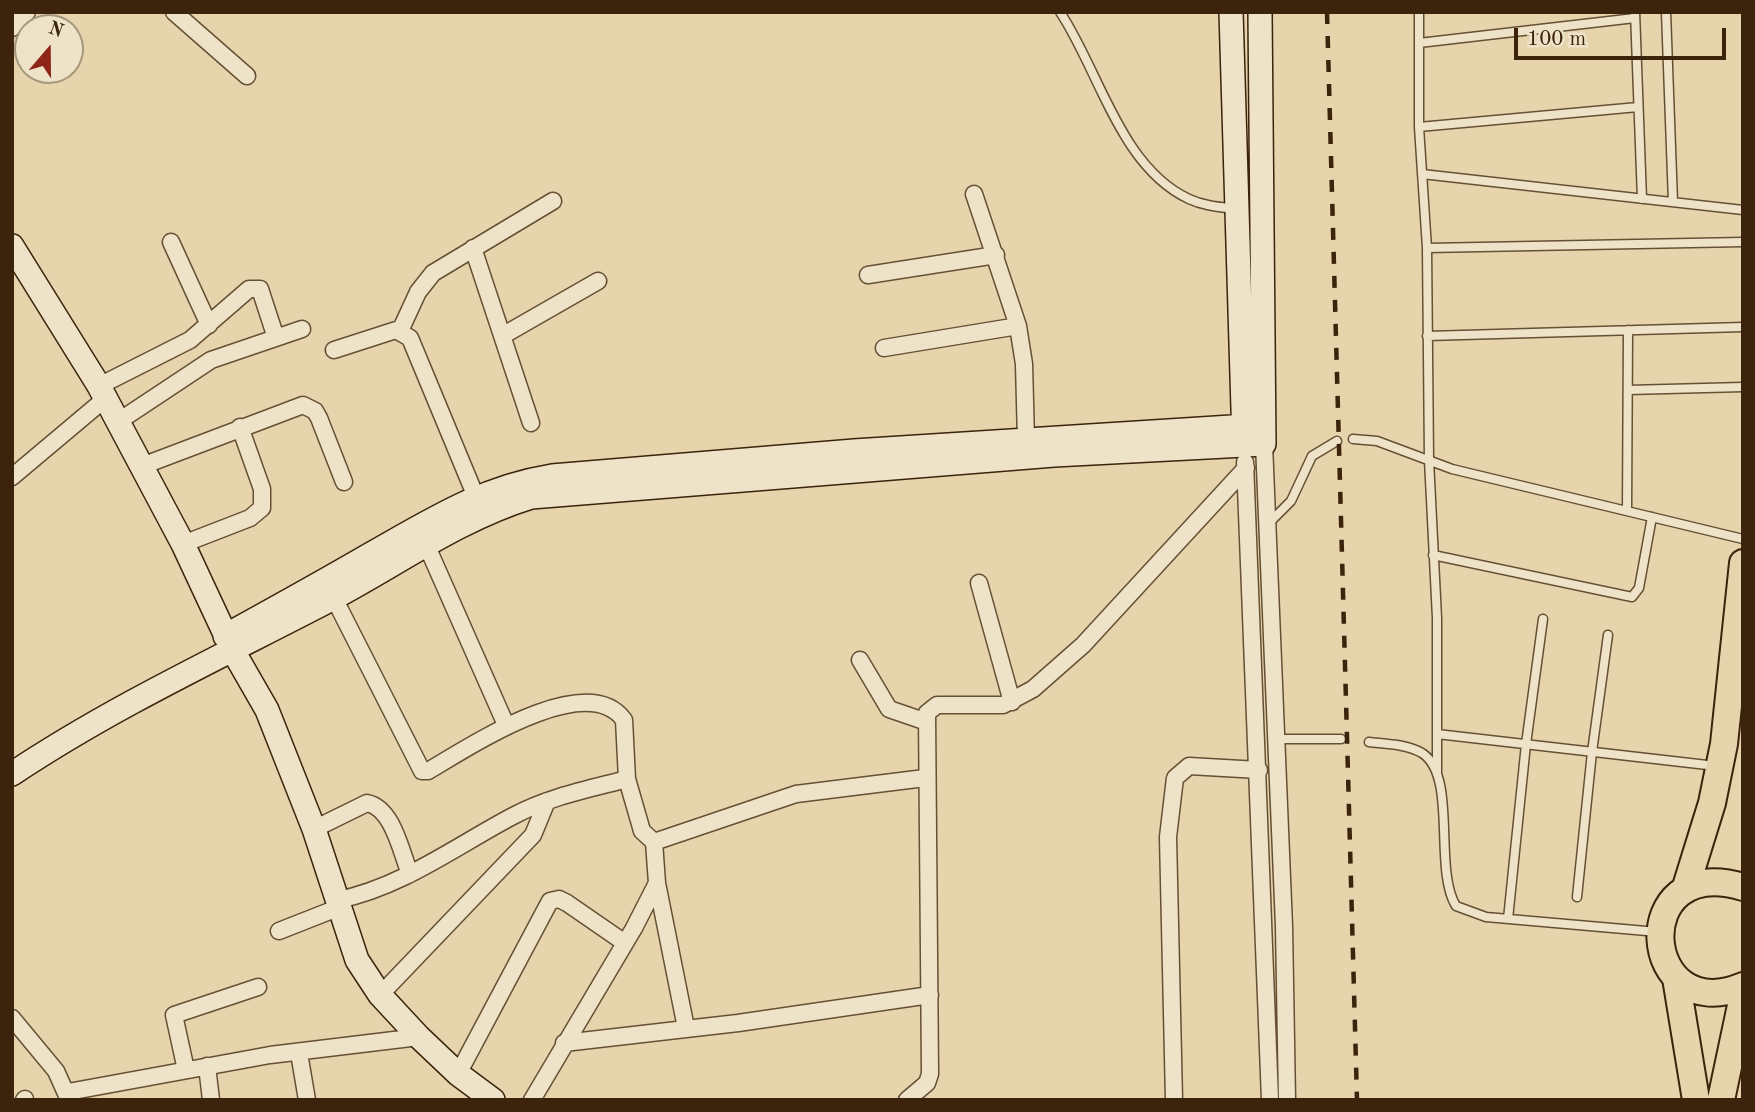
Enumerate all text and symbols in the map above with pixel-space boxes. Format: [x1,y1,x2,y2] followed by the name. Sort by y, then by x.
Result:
[14,14,84,84] north arrow
[1517,14,1729,58] scale bar
[46,19,66,42] text: N
[1527,29,1586,50] text: 100 m

